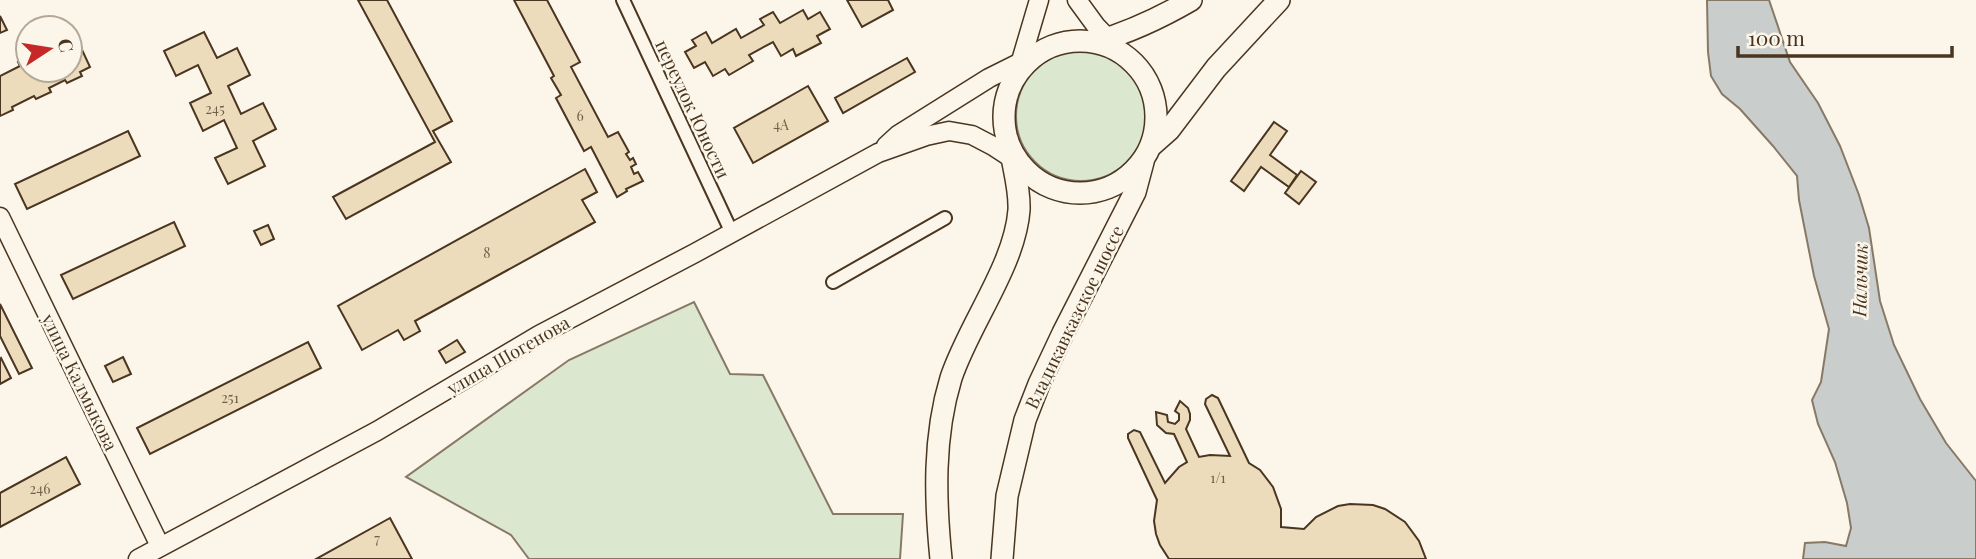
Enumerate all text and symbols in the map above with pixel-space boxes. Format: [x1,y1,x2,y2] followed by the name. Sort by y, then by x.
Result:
[14,14,84,84] north arrow
[1738,14,1952,58] scale bar
[1748,23,1805,51] text: 100 m
[52,36,81,55] text: С
[650,36,736,182] street label: переулок Юности
[205,99,225,118] house number: 245
[576,106,584,125] house number: 6
[773,115,789,134] house number: 4А
[1019,221,1129,413] street label: Владикавказское шоссе
[483,243,491,262] house number: 8
[1845,243,1873,318] water label: Нальчик
[36,309,124,454] street label: улица Калмыкова
[441,310,574,400] street label: улица Шогенова
[221,388,239,407] house number: 251
[1210,468,1226,487] house number: 1/1
[30,479,50,498] house number: 246
[374,529,380,548] house number: 7

